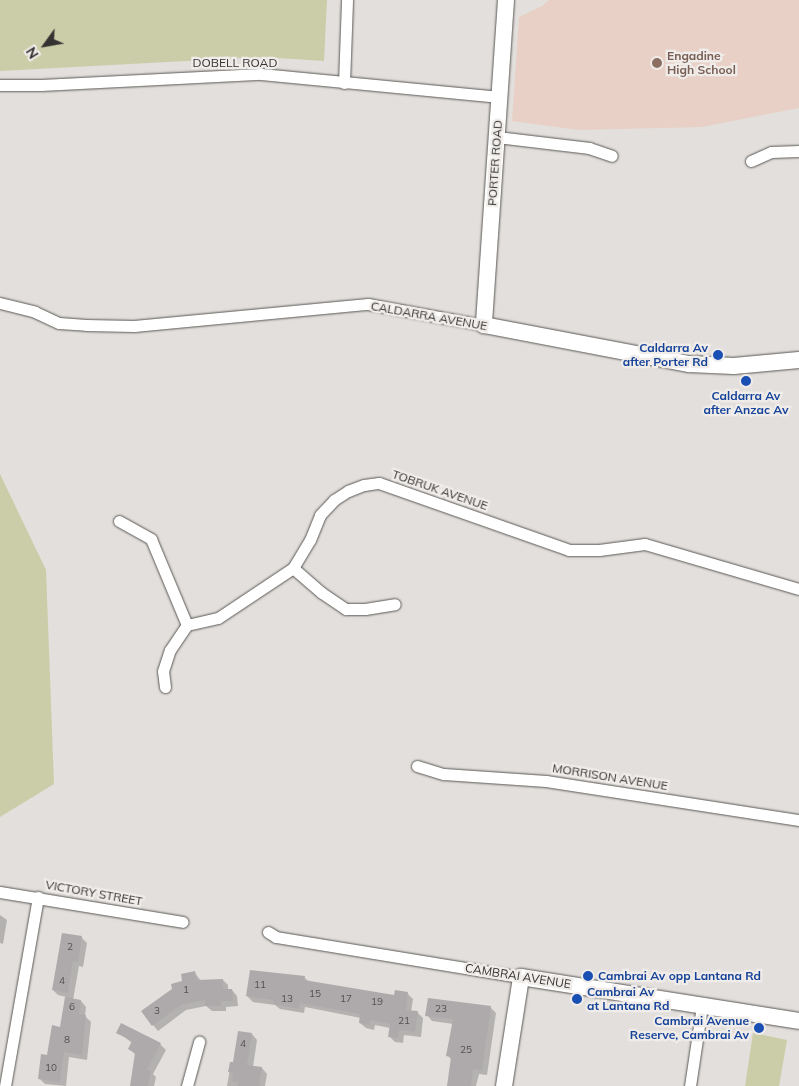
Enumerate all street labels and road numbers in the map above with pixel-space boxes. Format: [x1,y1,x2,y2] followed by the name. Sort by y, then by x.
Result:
[193,56,277,70] street label: DOBELL ROAD
[485,120,505,206] street label: PORTER ROAD
[370,299,488,333] street label: CALDARRA AVENUE
[390,467,490,513] street label: TOBRUK AVENUE
[551,761,669,793] street label: MORRISON AVENUE
[44,877,144,909] street label: VICTORY STREET
[464,961,572,991] street label: CAMBRAI AVENUE

